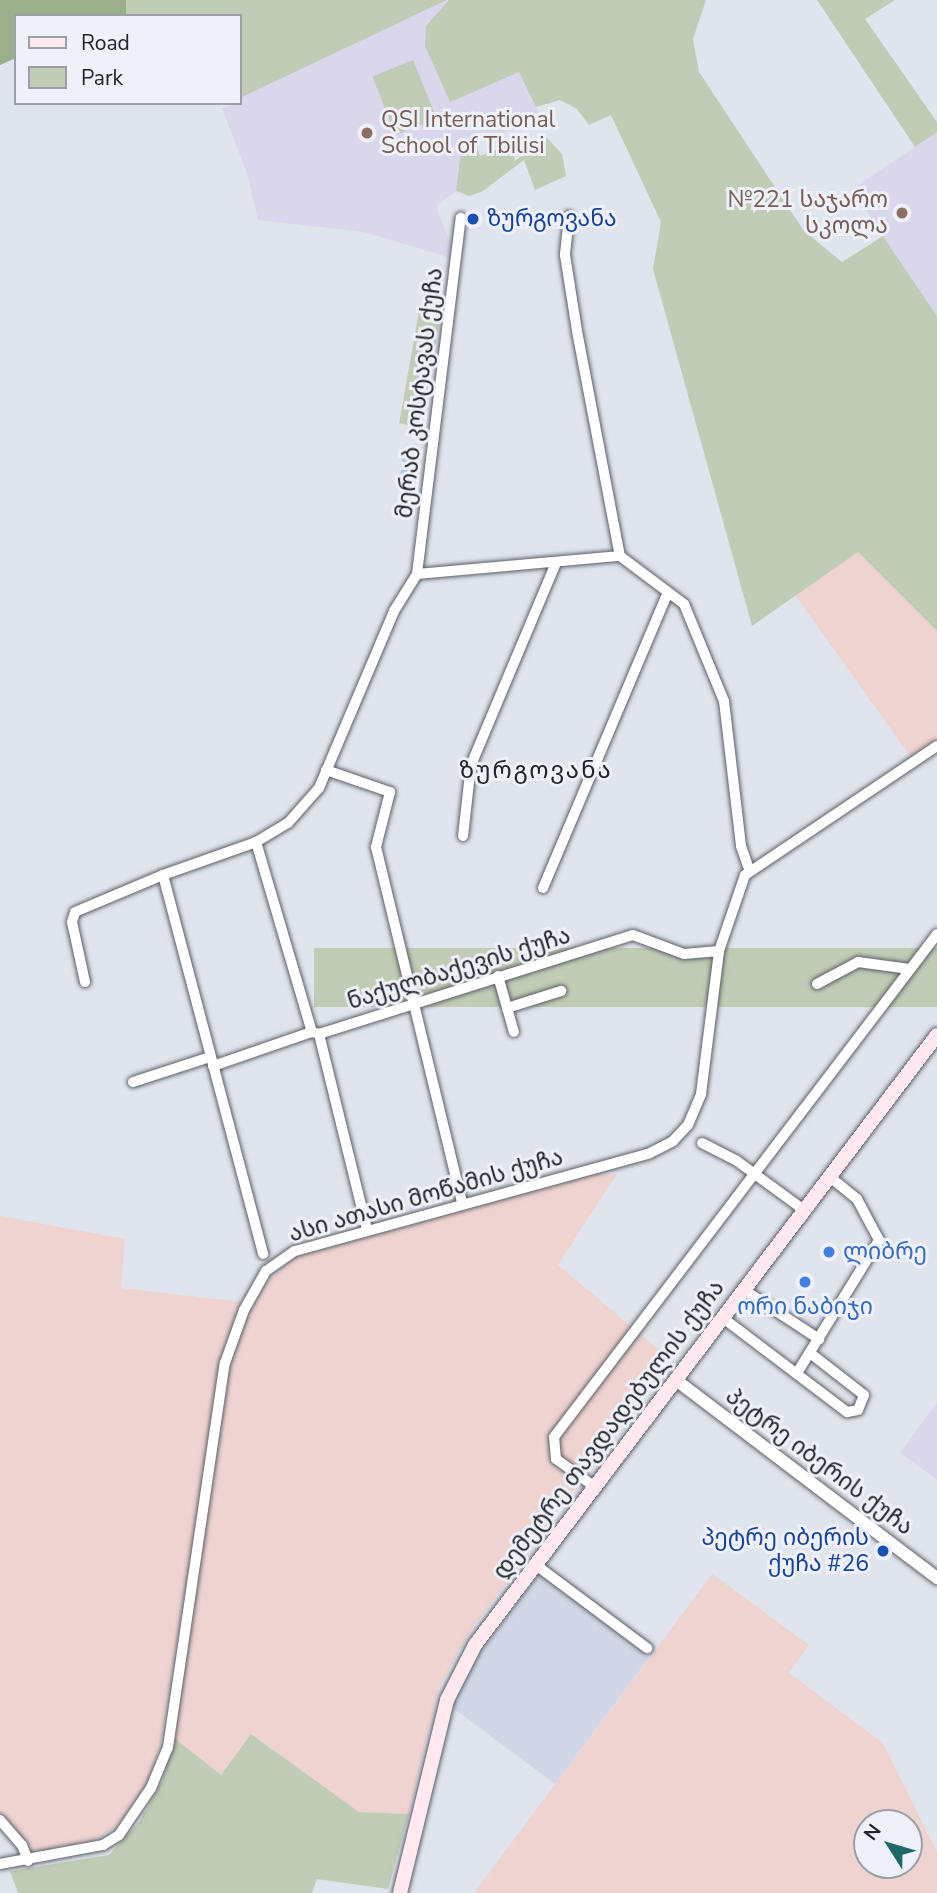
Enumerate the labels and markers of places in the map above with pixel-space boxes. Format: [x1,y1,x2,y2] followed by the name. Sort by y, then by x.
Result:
[381,106,555,160] place label: QSI International School of Tbilisi
[359,125,375,141] marker: QSI International School of Tbilisi
[727,186,888,240] place label: №221 საჯარო სკოლა
[487,205,617,233] place label: ზურგოვანა
[894,205,910,221] marker: №221 საჯარო სკოლა
[465,211,481,227] marker: ზურგოვანა
[843,1238,927,1266] place label: ლიბრე
[821,1244,837,1260] marker: ლიბრე
[797,1274,813,1290] marker: ორი ნაბიჯი
[737,1293,873,1321] place label: ორი ნაბიჯი
[701,1524,869,1578] place label: პეტრე იბერის ქუჩა #26
[875,1543,891,1559] marker: პეტრე იბერის ქუჩა #26

